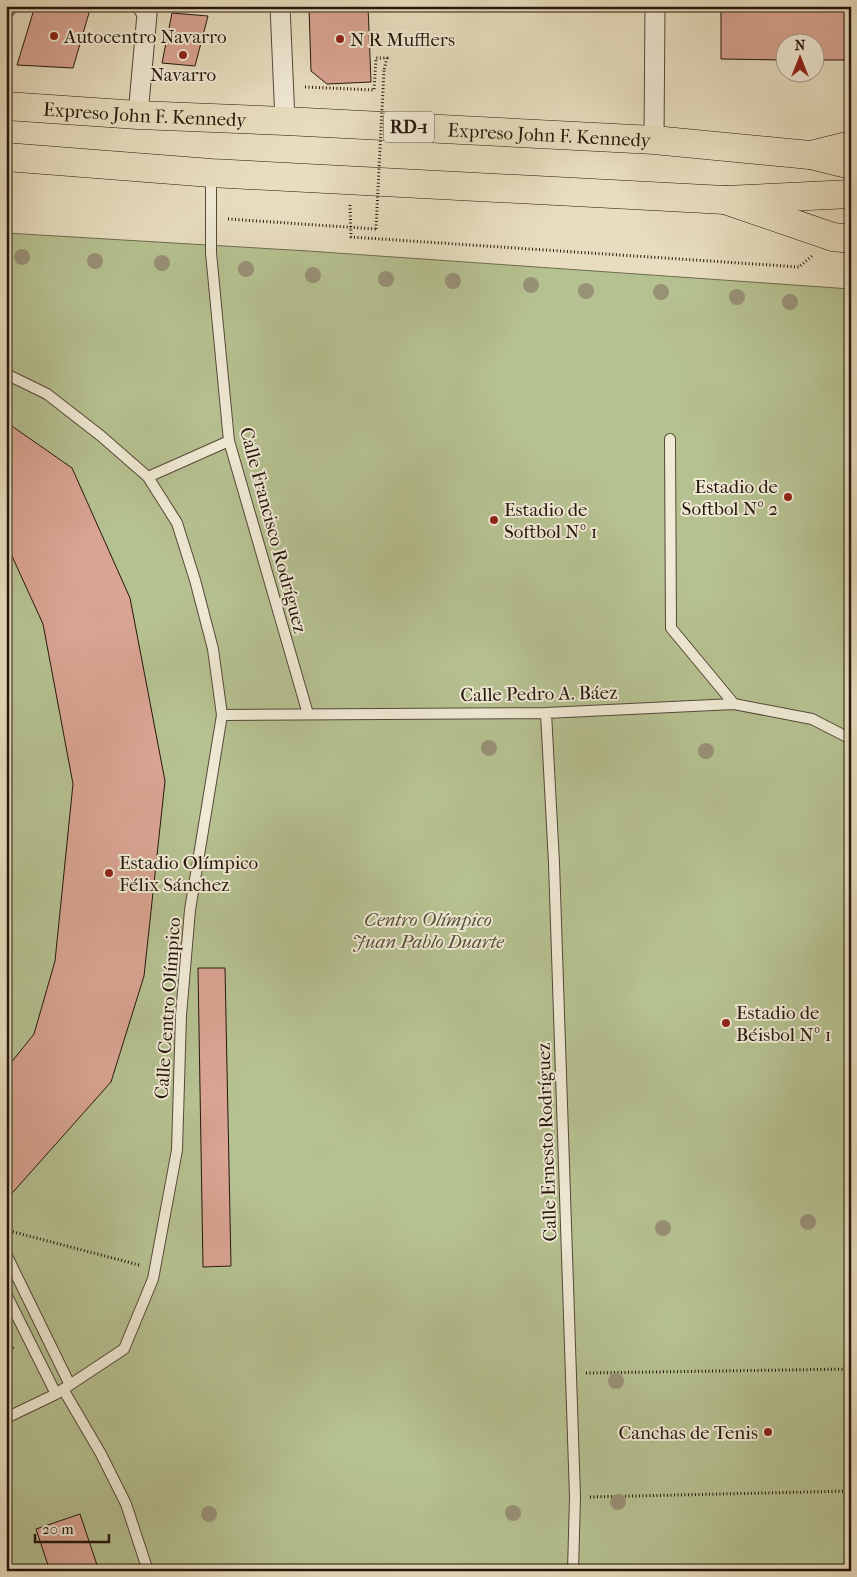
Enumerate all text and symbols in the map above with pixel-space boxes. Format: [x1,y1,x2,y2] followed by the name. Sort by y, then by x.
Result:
[63,26,227,48] place label: Autocentro Navarro
[350,29,455,51] place label: N R Mufflers
[48,30,60,42] marker: Autocentro Navarro
[774,32,824,82] north arrow
[334,33,346,45] marker: N R Mufflers
[795,37,806,54] text: N
[177,49,189,61] marker: Navarro
[150,64,216,86] place label: Navarro
[42,99,248,131] street label: Expreso John F. Kennedy
[384,111,434,142] road number: RD-1
[447,119,652,152] street label: Expreso John F. Kennedy
[235,425,311,636] street label: Calle Francisco Rodríguez
[682,476,778,520] place label: Estadio de Softbol Nº 2
[782,491,794,503] marker: Estadio de Softbol Nº 2
[504,499,597,543] place label: Estadio de Softbol Nº 1
[488,514,500,526] marker: Estadio de Softbol Nº 1
[460,682,618,706] street label: Calle Pedro A. Báez
[119,852,259,896] place label: Estadio Olímpico Félix Sánchez
[103,867,115,879] marker: Estadio Olímpico Félix Sánchez
[352,909,505,953] park label: Centro Olímpico Juan Pablo Duarte
[151,916,185,1100] street label: Calle Centro Olímpico
[736,1002,831,1046] place label: Estadio de Béisbol Nº 1
[720,1017,732,1029] marker: Estadio de Béisbol Nº 1
[533,1042,561,1242] street label: Calle Ernesto Rodríguez
[619,1422,758,1444] place label: Canchas de Tenis
[762,1426,774,1438] marker: Canchas de Tenis
[35,1512,109,1544] scale bar
[42,1520,74,1538] text: 20 m

